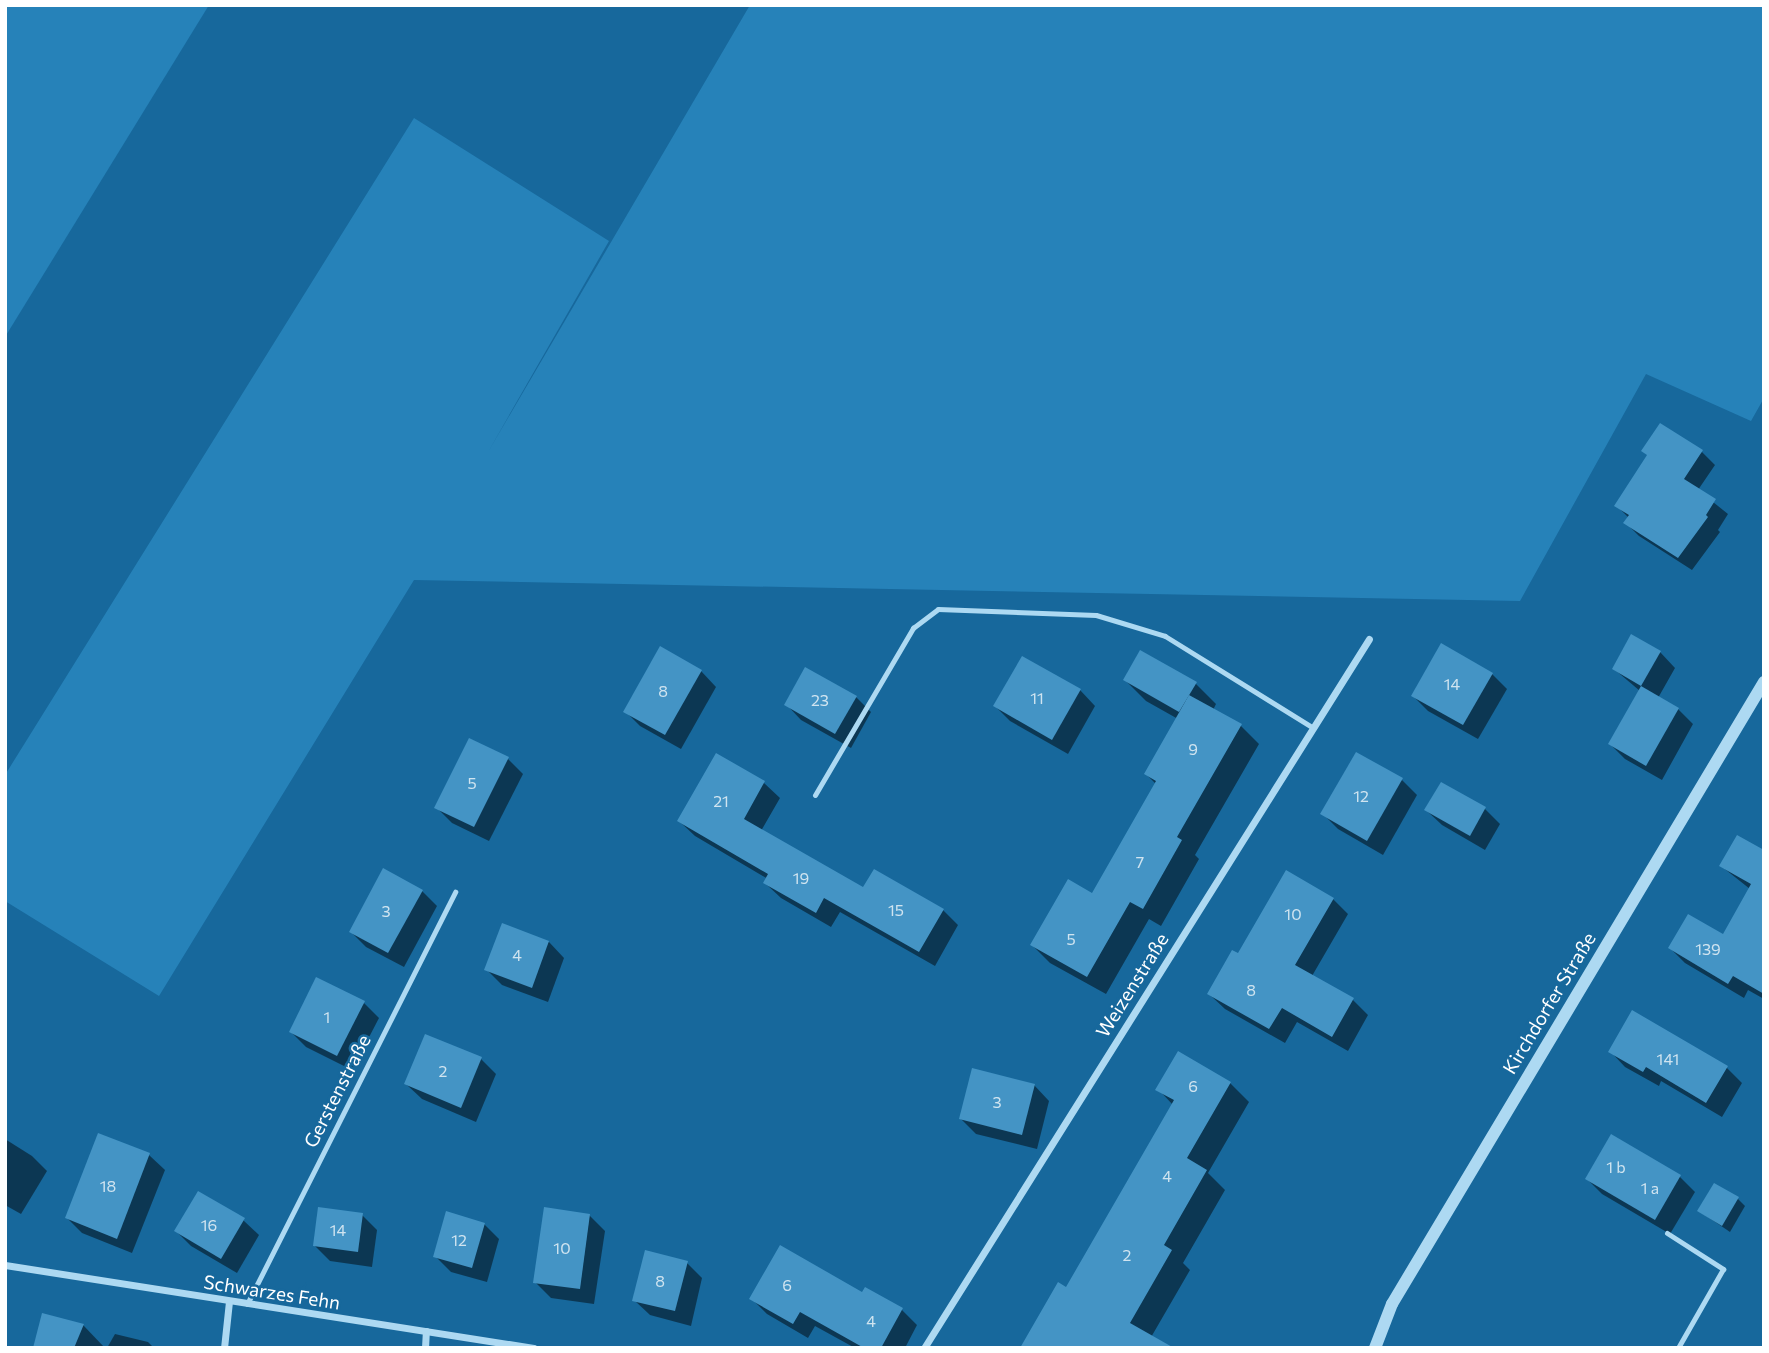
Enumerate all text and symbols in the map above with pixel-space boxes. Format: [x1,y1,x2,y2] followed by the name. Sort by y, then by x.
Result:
[1444,674,1460,694] house number: 14
[658,681,668,701] house number: 8
[1030,688,1044,708] house number: 11
[811,690,829,710] house number: 23
[1188,739,1198,759] house number: 9
[467,773,477,793] house number: 5
[1353,786,1369,806] house number: 12
[713,791,729,811] house number: 21
[1136,852,1144,872] house number: 7
[793,868,809,888] house number: 19
[888,900,904,920] house number: 15
[381,901,391,921] house number: 3
[1284,904,1302,924] house number: 10
[1498,928,1600,1078] street label: Kirchdorfer Straße
[1066,929,1076,949] house number: 5
[1091,929,1173,1041] street label: Weizenstraße
[1695,939,1721,959] house number: 139
[512,945,522,965] house number: 4
[1246,980,1256,1000] house number: 8
[324,1007,330,1027] house number: 1
[299,1031,375,1151] street label: Gerstenstraße
[1657,1049,1679,1069] house number: 141
[439,1061,447,1081] house number: 2
[1188,1076,1198,1096] house number: 6
[992,1092,1002,1112] house number: 3
[1606,1157,1626,1177] house number: 1 b
[1162,1166,1172,1186] house number: 4
[100,1176,116,1196] house number: 18
[1641,1178,1659,1198] house number: 1 a
[201,1215,217,1235] house number: 16
[330,1220,346,1240] house number: 14
[451,1230,467,1250] house number: 12
[553,1238,571,1258] house number: 10
[1123,1245,1131,1265] house number: 2
[202,1270,342,1314] street label: Schwarzes Fehn
[655,1271,665,1291] house number: 8
[782,1275,792,1295] house number: 6
[866,1311,876,1331] house number: 4

